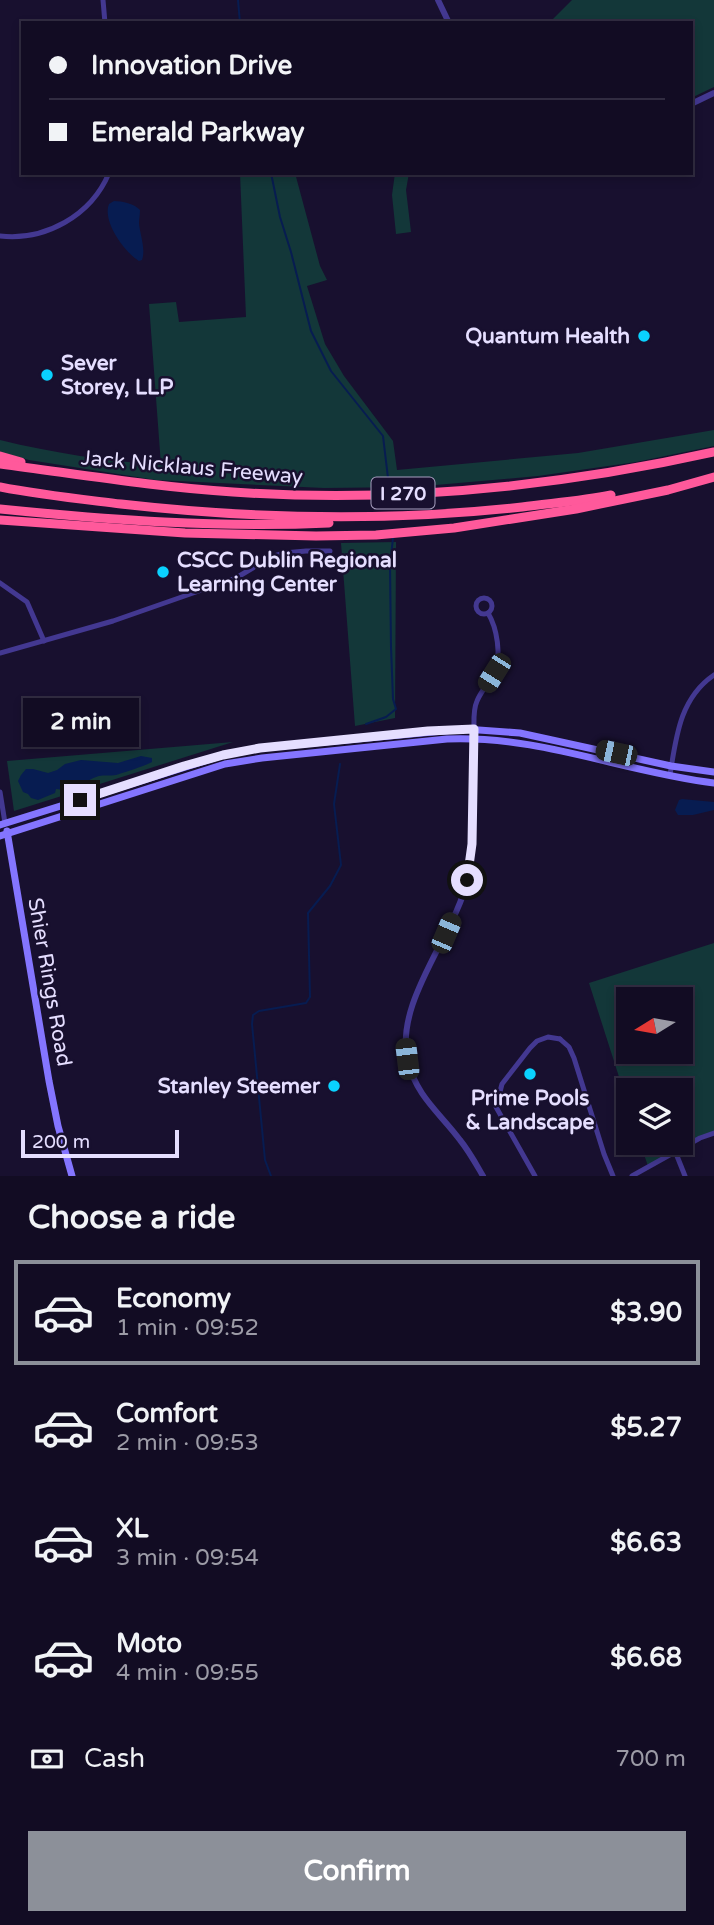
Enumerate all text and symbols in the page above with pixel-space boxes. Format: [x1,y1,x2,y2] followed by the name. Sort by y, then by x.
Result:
[91,50,292,81] text: Innovation Drive
[91,117,305,148] text: Emerald Parkway
[465,324,630,349] place label: Quantum Health
[636,328,652,344] marker: Quantum Health
[61,351,173,400] place label: Sever Storey, LLP
[39,367,55,383] marker: Sever Storey, LLP
[80,445,304,490] street label: Jack Nicklaus Freeway
[372,478,434,508] road number: I 270
[177,548,397,597] place label: CSCC Dublin Regional Learning Center
[155,564,171,580] marker: CSCC Dublin Regional Learning Center
[474,650,515,696] car
[22,698,138,748] callout: 2 min
[50,708,112,736] text: 2 min
[594,738,639,768] car
[64,784,96,816] route end
[451,864,483,896] route start
[22,896,77,1068] street label: Shier Rings Road
[429,910,464,956] car
[616,987,693,1064] north arrow
[616,987,693,1155] map controls
[395,1037,420,1081] car
[522,1066,538,1082] marker: Prime Pools & Landscape
[158,1074,321,1099] place label: Stanley Steemer
[326,1078,342,1094] marker: Stanley Steemer
[616,1078,693,1155] button: layers
[466,1086,595,1135] place label: Prime Pools & Landscape
[21,1127,178,1159] scale bar
[32,1131,90,1153] text: 200 m
[28,1199,235,1237] text: Choose a ride
[32,1281,95,1344] icon: car
[116,1283,231,1314] text: Economy
[610,1297,682,1328] text: $3.90
[116,1314,259,1342] text: 1 min · 09:52
[32,1396,95,1459] icon: car
[116,1398,218,1429] text: Comfort
[610,1412,682,1443] text: $5.27
[116,1429,259,1457] text: 2 min · 09:53
[32,1511,95,1574] icon: car
[116,1513,148,1544] text: XL
[610,1527,682,1558] text: $6.63
[116,1544,259,1572] text: 3 min · 09:54
[32,1626,95,1689] icon: car
[116,1628,182,1659] text: Moto
[610,1642,682,1673] text: $6.68
[116,1659,259,1687] text: 4 min · 09:55
[28,1740,66,1778] icon: cash
[84,1743,145,1774] text: Cash
[616,1745,686,1773] text: 700 m
[28,1831,686,1911] button: Confirm

